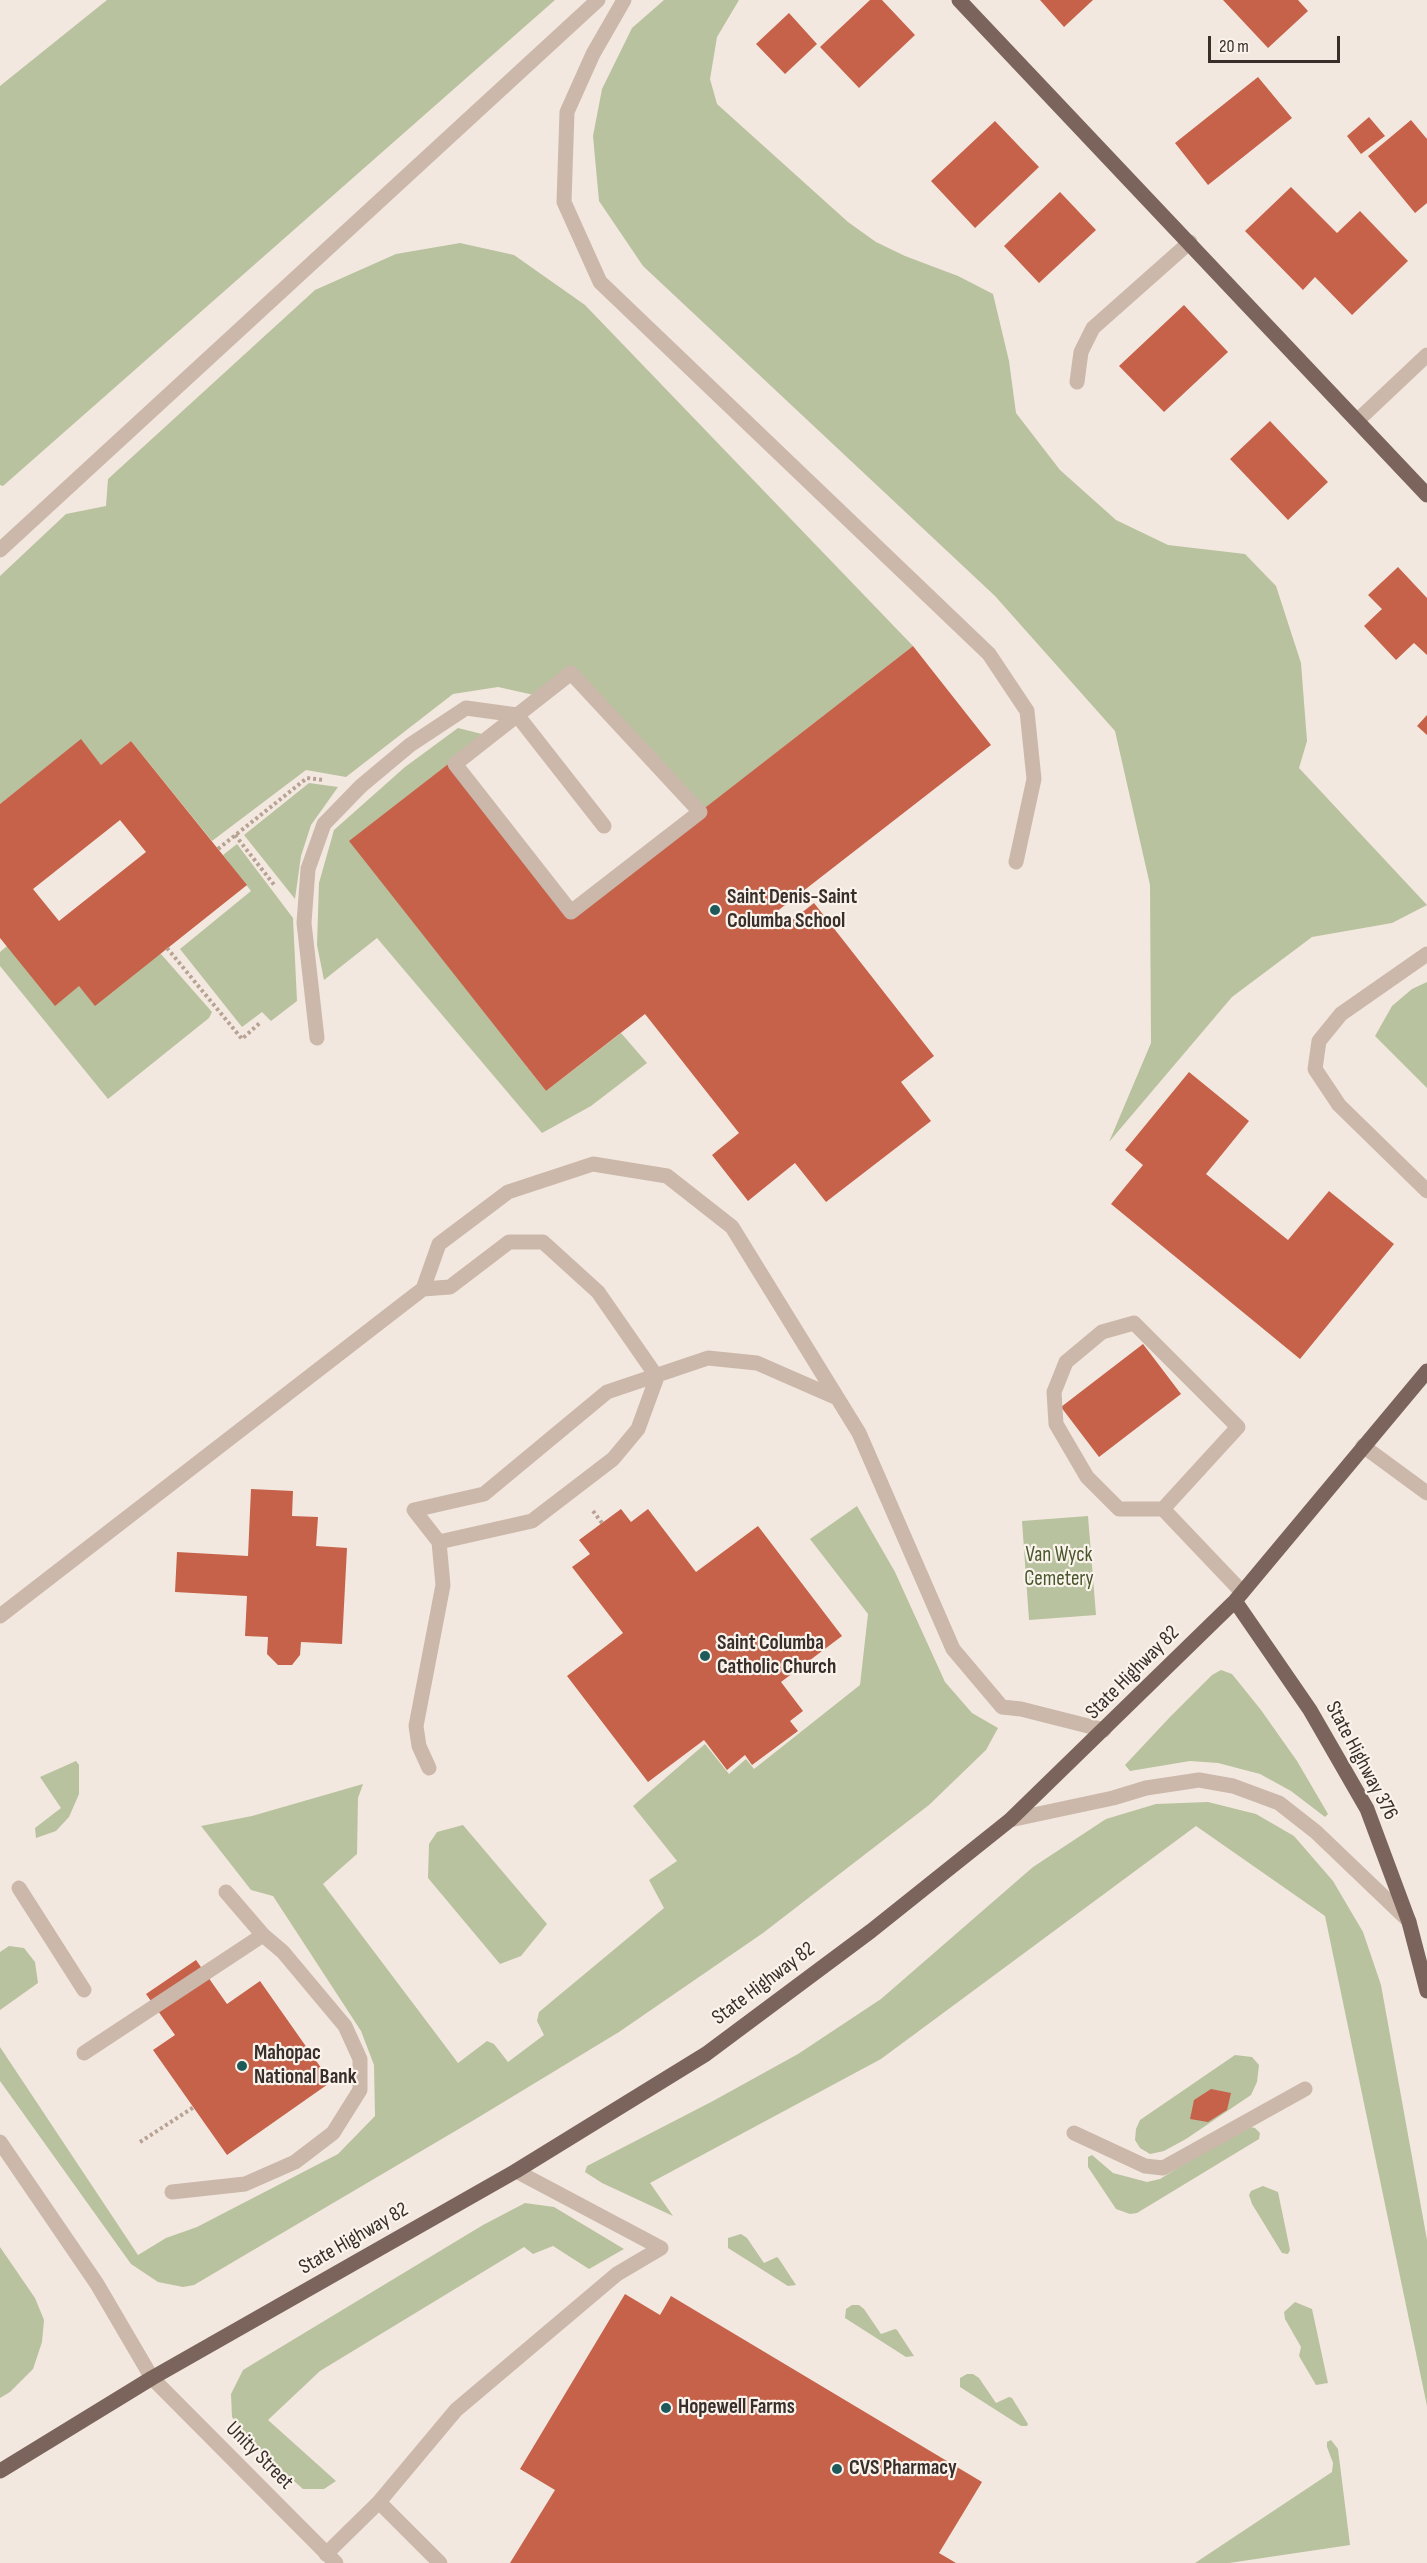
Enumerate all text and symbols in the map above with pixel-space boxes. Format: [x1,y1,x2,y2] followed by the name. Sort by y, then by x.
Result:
[1211,24,1343,62] scale bar
[1219,36,1249,57] text: 20 m
[727,885,857,935] place label: Saint Denis-Saint Columba School
[708,903,722,917] marker: Saint Denis-Saint Columba School
[1024,1543,1094,1593] park label: Van Wyck Cemetery
[1081,1621,1185,1725] street label: State Highway 82
[717,1631,836,1681] place label: Saint Columba Catholic Church
[698,1649,712,1663] marker: Saint Columba Catholic Church
[1319,1697,1403,1825] street label: State Highway 376
[708,1937,820,2031] street label: State Highway 82
[254,2041,356,2091] place label: Mahopac National Bank
[235,2059,249,2073] marker: Mahopac National Bank
[295,2197,413,2281] street label: State Highway 82
[678,2395,795,2421] place label: Hopewell Farms
[659,2401,673,2415] marker: Hopewell Farms
[220,2417,298,2495] street label: Unity Street
[849,2456,957,2482] place label: CVS Pharmacy
[830,2462,844,2476] marker: CVS Pharmacy

